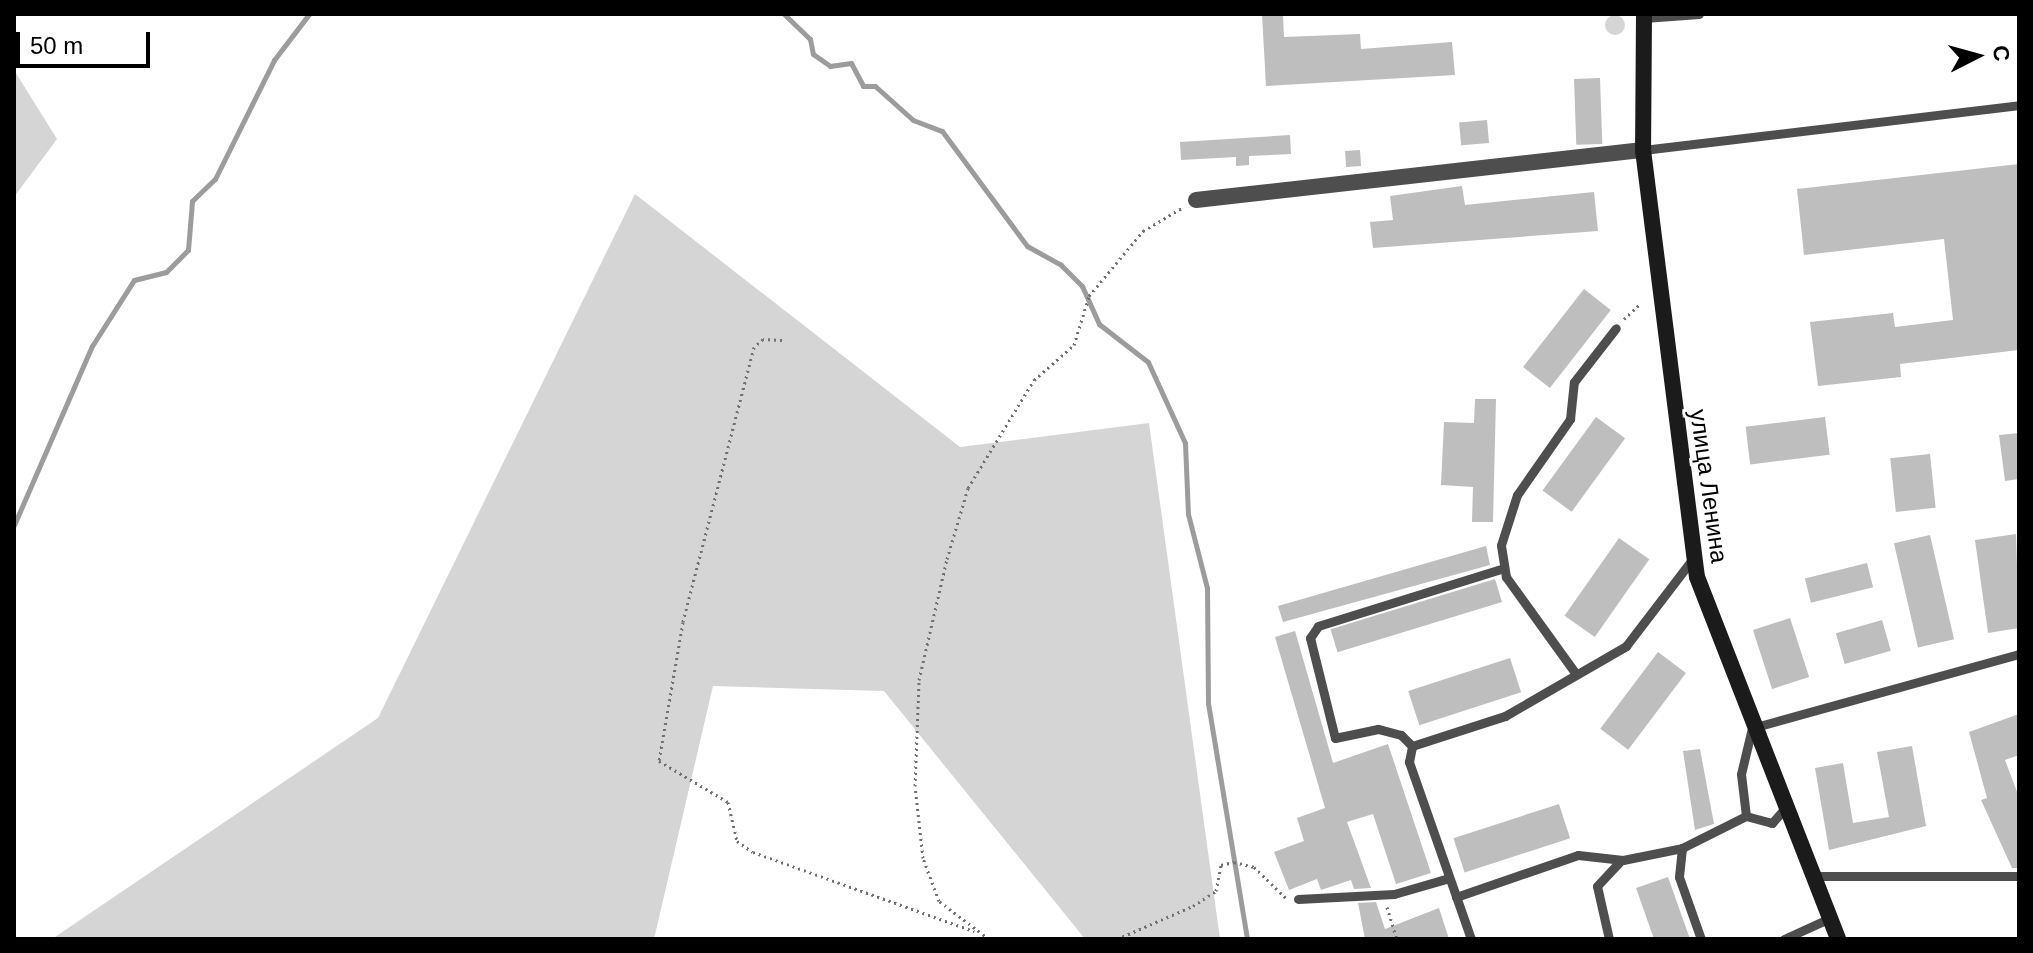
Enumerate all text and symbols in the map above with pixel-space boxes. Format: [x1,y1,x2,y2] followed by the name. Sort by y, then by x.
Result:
[20,16,154,66] scale bar
[1937,16,2017,96] north arrow
[30,32,83,59] text: 50 m
[1988,44,2015,63] text: С
[1684,407,1734,565] street label: улица Ленина

